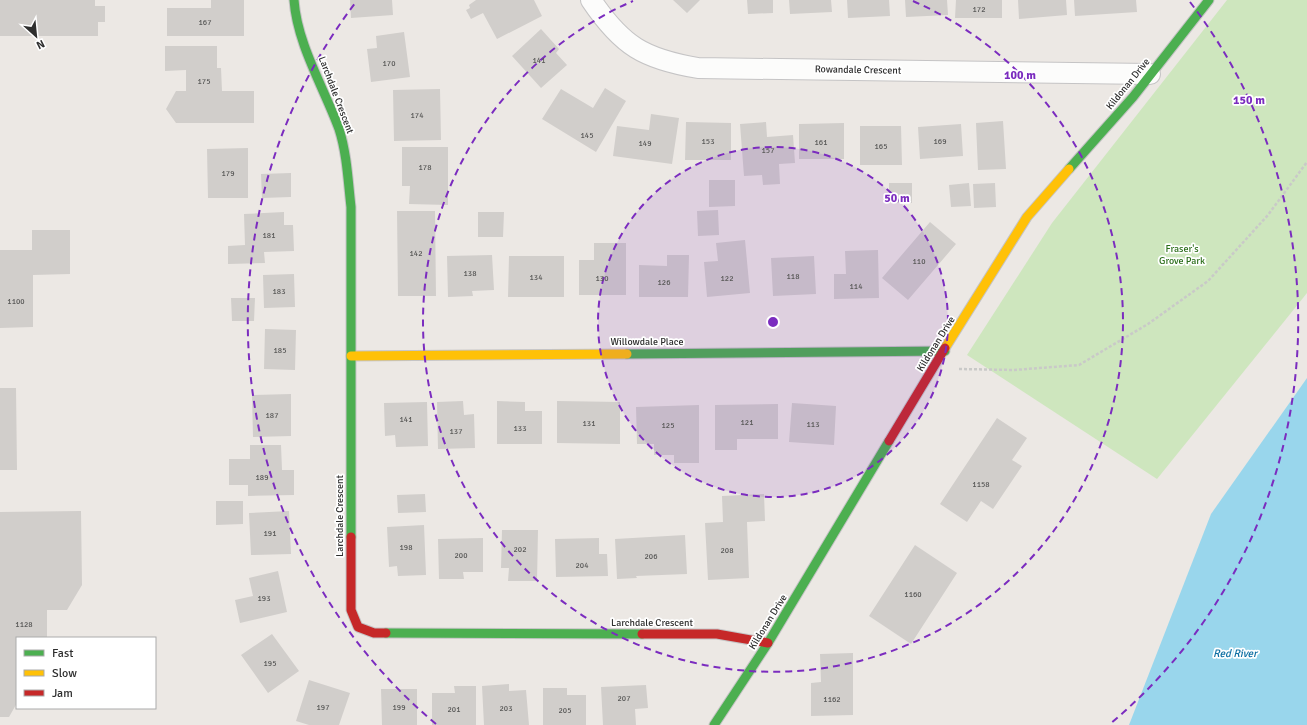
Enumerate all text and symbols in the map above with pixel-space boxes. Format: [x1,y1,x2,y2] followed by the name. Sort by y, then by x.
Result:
[973,4,985,14] house number: 172
[16,16,56,56] north arrow
[199,17,211,27] house number: 167
[34,37,47,52] text: N
[316,55,356,136] street label: Larchdale Crescent
[533,55,545,65] house number: 141
[1104,56,1152,112] street label: Kildonan Drive
[383,58,395,68] house number: 170
[815,63,902,77] street label: Rowandale Crescent
[1004,68,1036,83] text: 100 m
[198,76,210,86] house number: 175
[1233,93,1265,108] text: 150 m
[411,110,424,120] house number: 174
[581,130,593,140] house number: 145
[702,136,714,146] house number: 153
[934,136,946,146] house number: 169
[815,137,827,147] house number: 161
[639,138,651,148] house number: 149
[875,141,887,151] house number: 165
[762,145,774,155] house number: 157
[419,162,431,172] house number: 178
[222,168,234,178] house number: 179
[884,191,910,206] text: 50 m
[263,230,275,240] house number: 181
[1159,243,1205,267] park label: Fraser's Grove Park
[410,248,422,258] house number: 142
[913,256,925,266] house number: 110
[464,268,476,278] house number: 138
[787,271,799,281] house number: 118
[530,272,543,282] house number: 134
[596,273,608,283] house number: 130
[721,273,733,283] house number: 122
[658,277,670,287] house number: 126
[850,281,863,291] house number: 114
[273,286,285,296] house number: 183
[7,296,25,306] house number: 1100
[914,314,958,374] street label: Kildonan Drive
[766,315,780,329] centre of rings
[611,336,683,348] street label: Willowdale Place
[274,345,286,355] house number: 185
[266,410,278,420] house number: 187
[400,414,412,424] house number: 141
[741,417,753,427] house number: 121
[583,418,595,428] house number: 131
[807,419,819,429] house number: 113
[662,420,674,430] house number: 125
[514,423,526,433] house number: 133
[450,426,462,436] house number: 137
[256,472,268,482] house number: 189
[334,475,346,557] street label: Larchdale Crescent
[972,479,990,489] house number: 1158
[264,528,276,538] house number: 191
[400,542,412,552] house number: 198
[514,544,526,554] house number: 202
[721,545,733,555] house number: 208
[455,550,467,560] house number: 200
[645,551,657,561] house number: 206
[576,560,589,570] house number: 204
[904,589,922,599] house number: 1160
[746,592,790,652] street label: Kildonan Drive
[258,593,270,603] house number: 193
[611,617,693,629] street label: Larchdale Crescent
[15,619,33,629] house number: 1128
[16,637,156,709] legend
[52,646,73,661] text: Fast
[1213,647,1259,660] water label: Red River
[264,658,276,668] house number: 195
[52,666,77,681] text: Slow
[52,686,73,701] text: Jam
[618,693,630,703] house number: 207
[823,694,841,704] house number: 1162
[317,702,329,712] house number: 197
[393,702,405,712] house number: 199
[500,703,512,713] house number: 203
[448,704,460,714] house number: 201
[559,705,571,715] house number: 205

